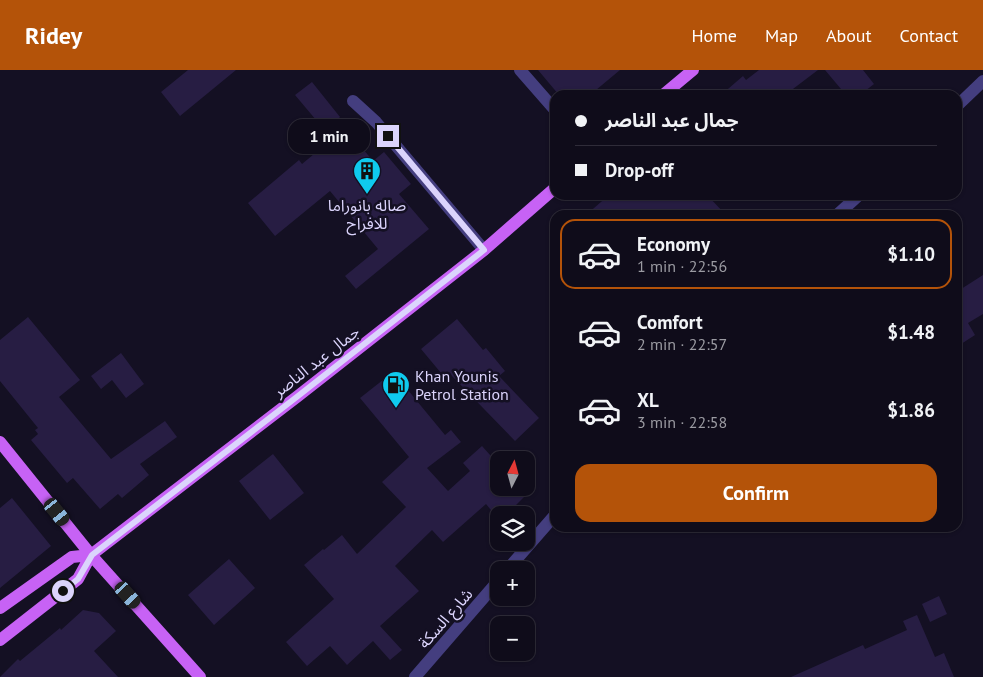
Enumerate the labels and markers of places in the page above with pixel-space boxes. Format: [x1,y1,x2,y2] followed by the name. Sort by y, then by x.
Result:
[352,156,382,195] building icon: صاله بانوراما للافراح
[328,195,406,236] place label: صاله بانوراما للافراح
[415,366,509,404] place label: Khan Younis Petrol Station
[381,370,411,409] fuel station icon: Khan Younis Petrol Station

